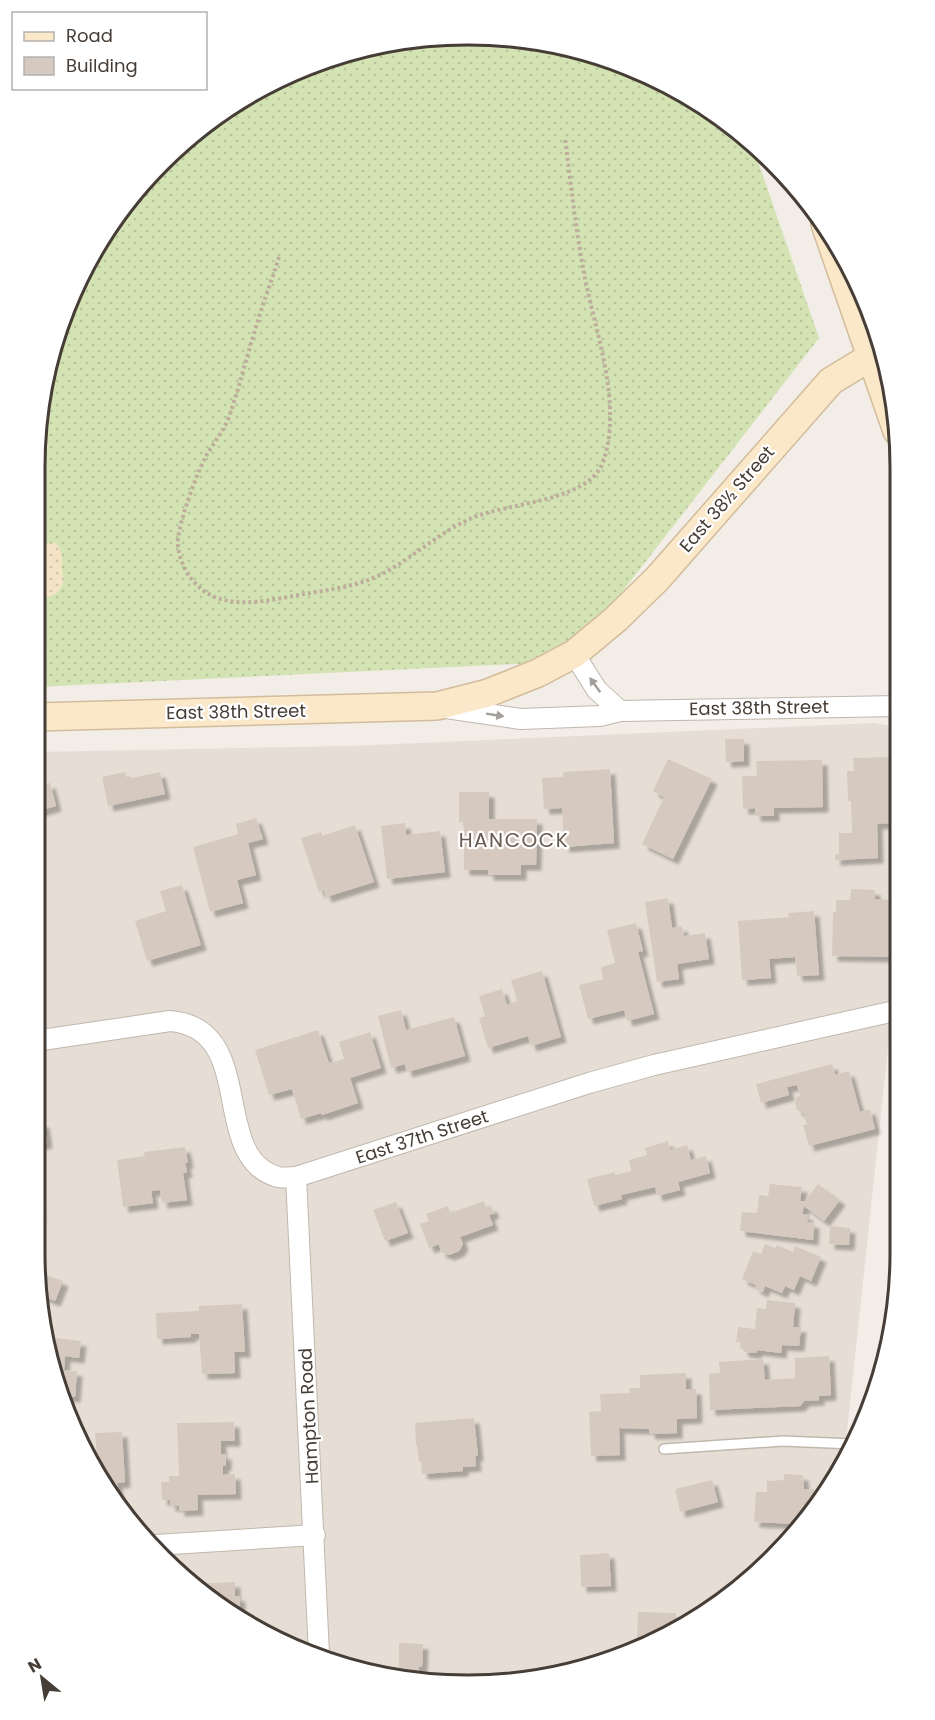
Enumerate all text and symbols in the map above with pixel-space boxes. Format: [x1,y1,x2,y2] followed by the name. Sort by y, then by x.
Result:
[12,12,207,90] legend
[66,23,113,48] text: Road
[66,53,138,78] text: Building
[673,440,780,557] street label: East 38½ Street
[589,677,601,692] one-way arrow
[689,694,829,721] street label: East 38th Street
[166,698,306,725] street label: East 38th Street
[486,711,505,720] one-way arrow
[459,826,569,854] district label: HANCOCK
[352,1103,491,1170] street label: East 37th Street
[292,1347,325,1485] street label: Hampton Road
[12,1648,72,1708] north arrow
[24,1652,46,1678] text: N

